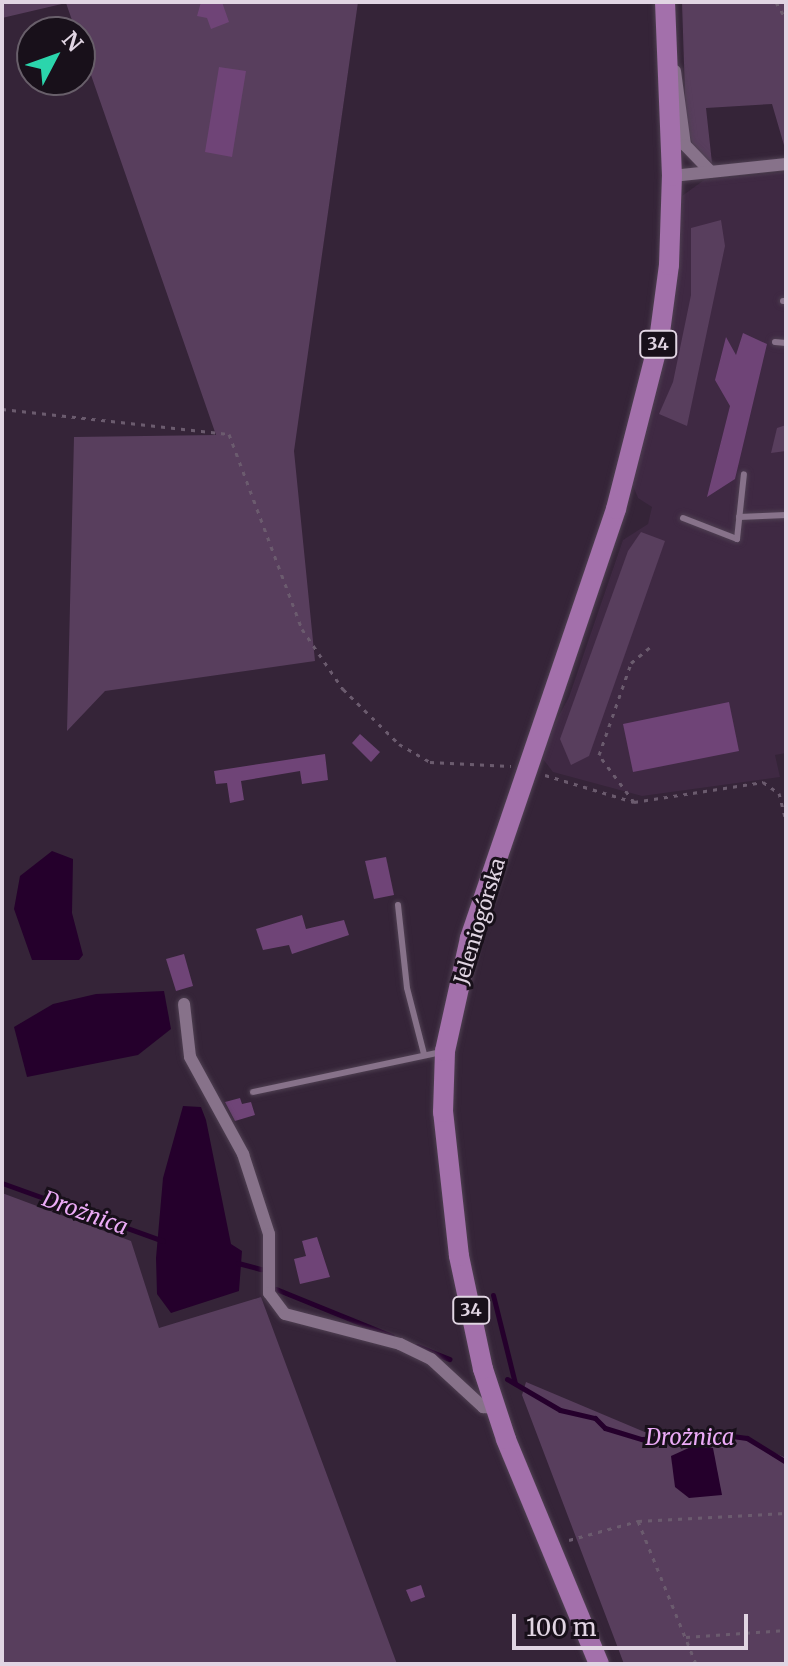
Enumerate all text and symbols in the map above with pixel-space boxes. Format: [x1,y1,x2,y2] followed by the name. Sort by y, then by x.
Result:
[16,16,96,96] north arrow
[56,26,89,57] text: N
[638,330,678,358] road number: 34
[448,855,510,987] street label: Jeleniogórska
[39,1185,131,1241] water label: Drożnica
[451,1296,491,1324] road number: 34
[646,1425,734,1451] water label: Drożnica
[516,1598,752,1648] scale bar
[526,1612,596,1643] text: 100 m

